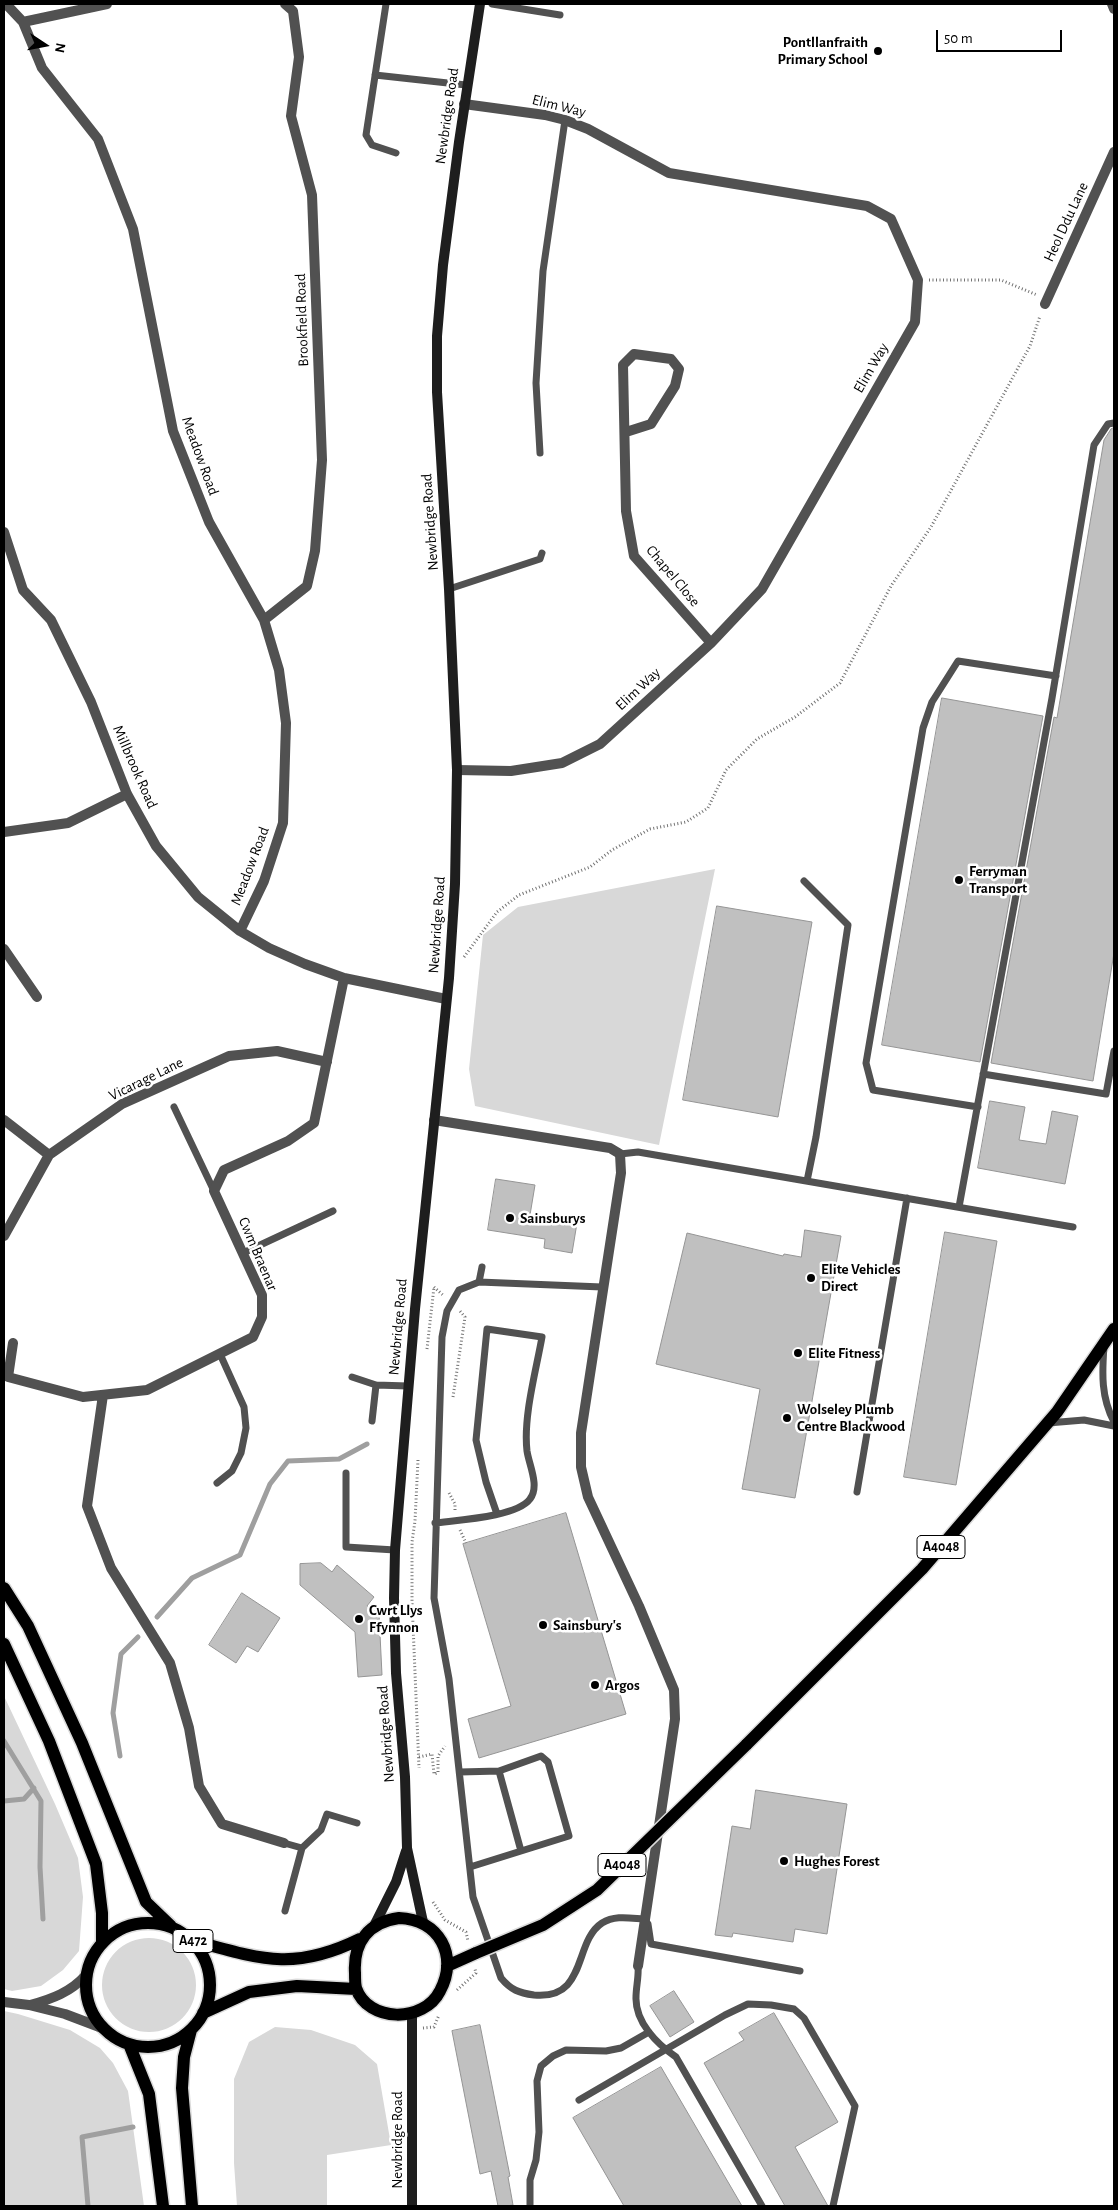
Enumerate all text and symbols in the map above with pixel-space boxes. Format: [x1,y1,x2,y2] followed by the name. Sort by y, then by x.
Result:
[20,20,70,70] north arrow
[938,20,1064,52] scale bar
[944,31,973,46] text: 50 m
[777,33,868,68] place label: Pontllanfraith Primary School
[52,42,68,54] text: N
[872,45,884,57] marker: Pontllanfraith Primary School
[431,67,463,165] street label: Newbridge Road
[530,91,588,121] street label: Elim Way
[1040,179,1092,265] street label: Heol Ddu Lane
[291,273,313,367] street label: Brookfield Road
[850,340,892,396] street label: Elim Way
[177,414,223,498] street label: Meadow Road
[418,473,442,571] street label: Newbridge Road
[642,542,704,610] street label: Chapel Close
[612,664,664,714] street label: Elim Way
[109,723,161,811] street label: Millbrook Road
[227,824,273,908] street label: Meadow Road
[969,862,1027,897] place label: Ferryman Transport
[953,874,965,886] marker: Ferryman Transport
[425,876,449,974] street label: Newbridge Road
[106,1053,186,1105] street label: Vicarage Lane
[520,1209,585,1227] place label: Sainsburys
[504,1212,516,1224] marker: Sainsburys
[234,1215,282,1293] street label: Cwm Braenar
[821,1260,900,1295] place label: Elite Vehicles Direct
[805,1272,817,1284] marker: Elite Vehicles Direct
[385,1278,411,1376] street label: Newbridge Road
[808,1344,880,1362] place label: Elite Fitness
[792,1347,804,1359] marker: Elite Fitness
[797,1400,905,1435] place label: Wolseley Plumb Centre Blackwood
[781,1412,793,1424] marker: Wolseley Plumb Centre Blackwood
[917,1535,965,1558] road number: A4048
[369,1601,423,1636] place label: Cwrt Llys Ffynnon
[353,1613,365,1625] marker: Cwrt Llys Ffynnon
[553,1616,621,1634] place label: Sainsbury's
[537,1619,549,1631] marker: Sainsbury's
[605,1676,640,1694] place label: Argos
[589,1679,601,1691] marker: Argos
[374,1685,398,1783] street label: Newbridge Road
[794,1852,880,1870] place label: Hughes Forest
[598,1854,646,1876] road number: A4048
[778,1855,790,1867] marker: Hughes Forest
[173,1930,213,1952] road number: A472
[388,2091,406,2189] street label: Newbridge Road

